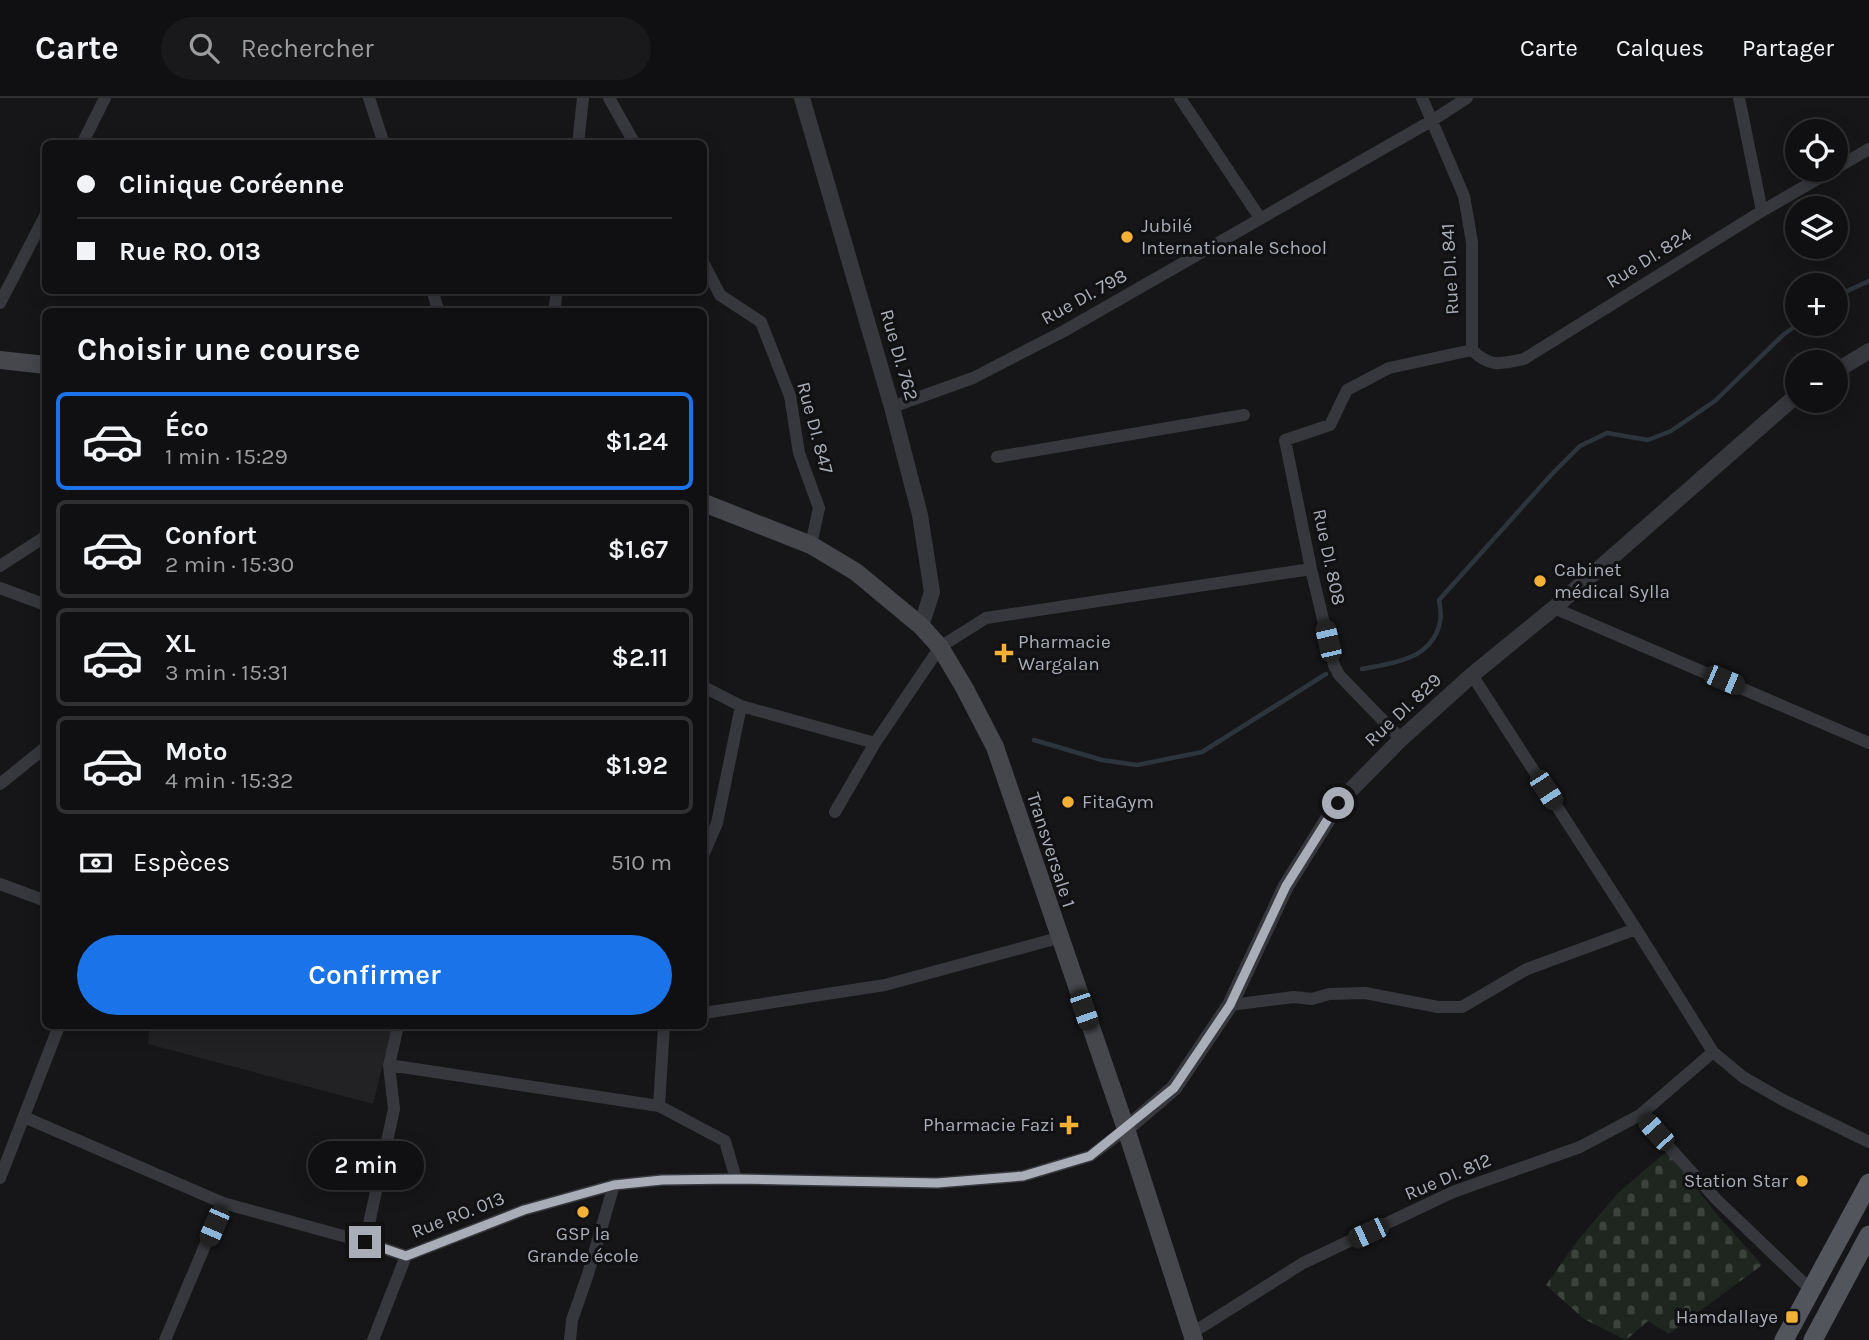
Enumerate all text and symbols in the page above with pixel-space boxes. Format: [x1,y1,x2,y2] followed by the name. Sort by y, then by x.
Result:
[161,17,651,80] search box
[35,29,119,67] text: Carte
[185,29,223,67] icon: search
[241,33,374,64] text: Rechercher
[1520,34,1578,62] text: Carte
[1616,34,1704,62] text: Calques
[1742,34,1834,62] text: Partager
[1785,119,1848,413] map controls
[1785,119,1848,182] button: locate
[119,169,344,200] text: Clinique Coréenne
[1785,196,1848,259] button: layers
[1141,215,1327,259] place label: Jubilé Internationale School
[1437,223,1463,315] street label: Rue DI. 841
[1602,223,1696,293] street label: Rue DI. 824
[1119,229,1135,245] marker: Jubilé Internationale School
[119,236,261,267] text: Rue RO. 013
[1037,264,1131,330] street label: Rue DI. 798
[1785,273,1848,336] button: +
[875,307,923,403] street label: Rue DI. 762
[77,331,360,368] text: Choisir une course
[1785,350,1848,413] button: −
[792,380,838,477] street label: Rue DI. 847
[81,410,144,473] icon: car
[165,412,209,443] text: Éco
[605,426,668,457] text: $1.24
[165,443,288,470] text: 1 min · 15:29
[1308,507,1350,607] street label: Rue DI. 808
[81,518,144,581] icon: car
[165,520,257,551] text: Confort
[608,534,668,565] text: $1.67
[165,551,294,578] text: 2 min · 15:30
[1554,559,1670,603] place label: Cabinet médical Sylla
[1532,573,1548,589] marker: Cabinet médical Sylla
[1314,618,1343,664] car
[81,626,144,689] icon: car
[165,628,196,659] text: XL
[1018,631,1111,675] place label: Pharmacie Wargalan
[611,642,668,673] text: $2.11
[996,645,1012,661] marker: Pharmacie Wargalan
[165,659,288,686] text: 3 min · 15:31
[1701,662,1748,698] car
[1360,669,1446,751] street label: Rue DI. 829
[81,734,144,797] icon: car
[165,736,227,767] text: Moto
[605,750,668,781] text: $1.92
[165,767,293,794] text: 4 min · 15:32
[1526,767,1567,813] car
[1322,787,1354,819] route start
[1022,790,1080,910] street label: Transversale 1
[1082,791,1154,813] place label: FitaGym
[1060,794,1076,810] marker: FitaGym
[77,844,115,882] icon: cash
[133,847,230,878] text: Espèces
[611,849,672,876] text: 510 m
[77,935,672,1015] button: Confirmer
[1068,987,1101,1033] car
[1635,1109,1678,1155] car
[923,1114,1055,1136] place label: Pharmacie Fazi
[1061,1117,1077,1133] marker: Pharmacie Fazi
[307,1140,423,1190] callout: 2 min
[1401,1149,1495,1205] street label: Rue DI. 812
[335,1152,397,1179] text: 2 min
[1684,1170,1788,1192] place label: Station Star
[1794,1173,1810,1189] marker: Station Star
[408,1187,508,1243] street label: Rue RO. 013
[197,1203,232,1249] car
[575,1204,591,1220] marker: GSP la Grande école
[1345,1215,1392,1251] car
[527,1223,639,1267] place label: GSP la Grande école
[349,1226,381,1258] route end
[1676,1306,1778,1328] place label: Hamdallaye
[1784,1309,1800,1325] marker: Hamdallaye

